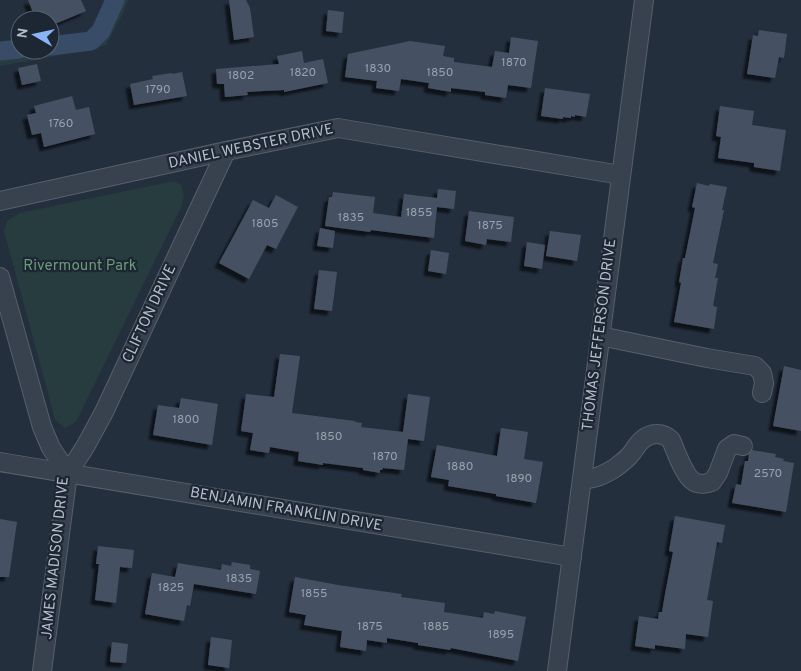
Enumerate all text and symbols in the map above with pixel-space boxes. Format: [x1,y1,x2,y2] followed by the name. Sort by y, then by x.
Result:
[10,10,60,60] north arrow
[14,27,33,40] text: N
[501,55,527,71] house number: 1870
[365,61,391,77] house number: 1830
[290,65,316,81] house number: 1820
[427,65,453,81] house number: 1850
[228,68,254,84] house number: 1802
[145,82,171,98] house number: 1790
[49,116,73,132] house number: 1760
[167,120,335,174] street label: DANIEL WEBSTER DRIVE
[406,205,432,221] house number: 1855
[338,210,364,226] house number: 1835
[252,216,278,232] house number: 1805
[477,218,503,234] house number: 1875
[579,238,621,432] street label: THOMAS JEFFERSON DRIVE
[23,257,137,276] park label: Rivermount Park
[119,262,181,366] street label: CLIFTON DRIVE
[172,412,200,428] house number: 1800
[316,429,342,445] house number: 1850
[372,449,398,465] house number: 1870
[447,459,473,475] house number: 1880
[754,466,782,482] house number: 2570
[506,471,532,487] house number: 1890
[38,476,74,640] street label: JAMES MADISON DRIVE
[188,484,384,536] street label: BENJAMIN FRANKLIN DRIVE
[226,571,252,587] house number: 1835
[158,580,184,596] house number: 1825
[301,586,327,602] house number: 1855
[357,619,383,635] house number: 1875
[423,619,449,635] house number: 1885
[488,627,514,643] house number: 1895

